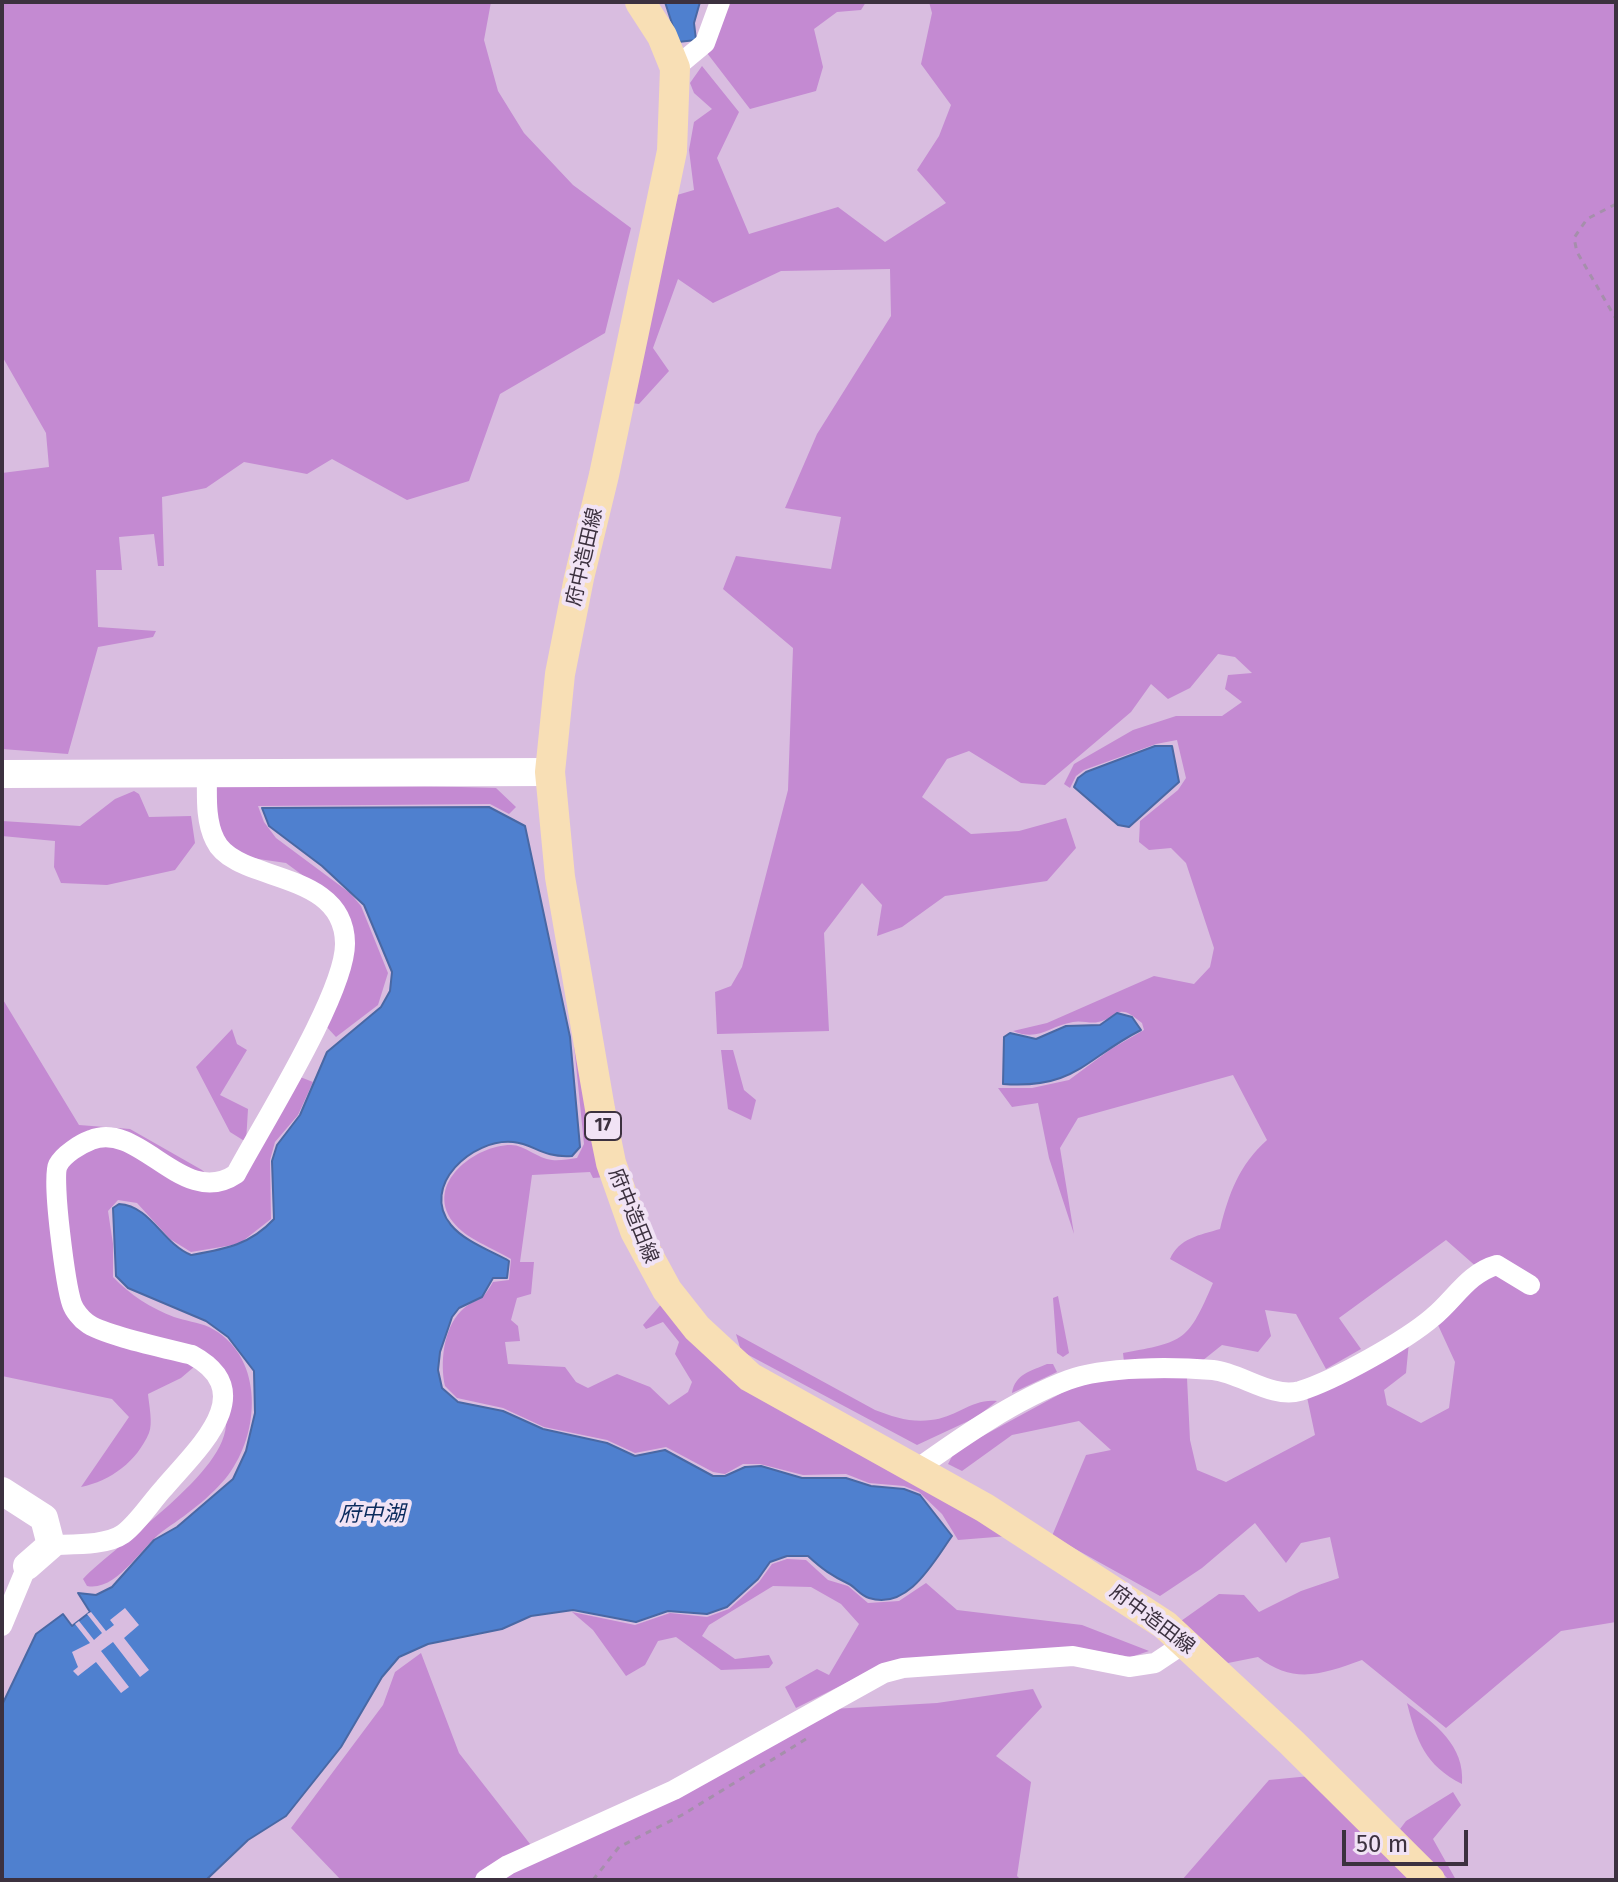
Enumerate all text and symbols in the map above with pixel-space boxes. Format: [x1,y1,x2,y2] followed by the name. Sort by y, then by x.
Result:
[562,506,608,608] street label: 府中造田線
[585,1112,621,1140] road number: 17
[603,1165,663,1267] street label: 府中造田線
[339,1502,405,1528] water label: 府中湖
[1105,1580,1199,1660] street label: 府中造田線
[1346,1814,1472,1864] scale bar
[1356,1830,1408,1858] text: 50 m

